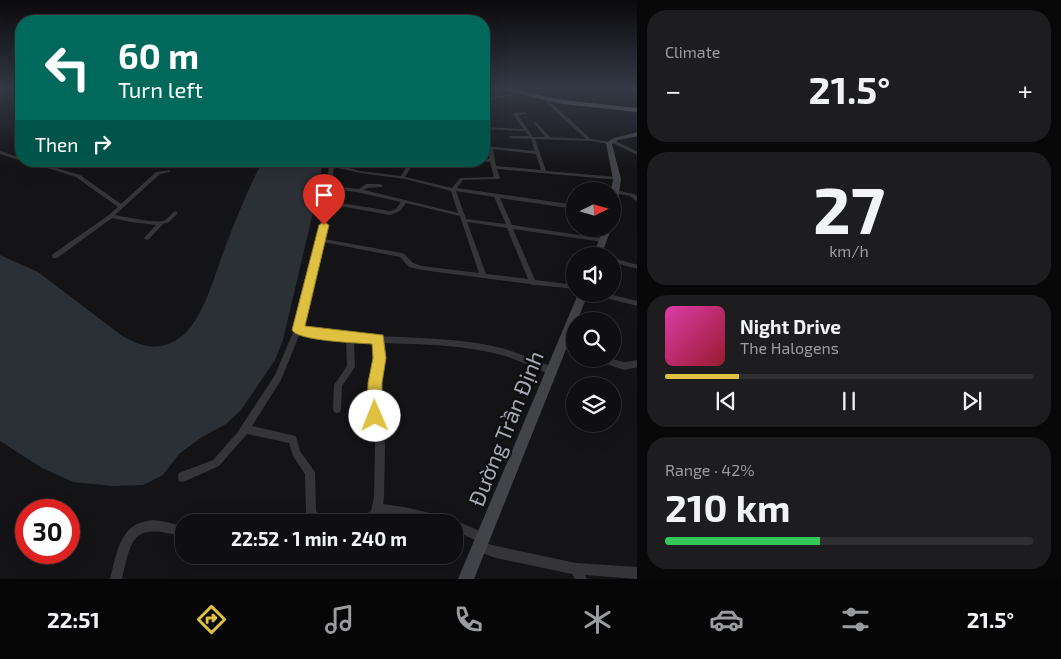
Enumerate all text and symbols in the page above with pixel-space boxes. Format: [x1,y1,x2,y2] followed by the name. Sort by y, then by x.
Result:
[118,34,199,76] text: 60 m
[35,35,100,100] icon: left
[665,42,720,61] text: Climate
[809,66,890,112] text: 21.5°
[665,73,681,107] text: −
[1018,73,1033,107] text: +
[118,76,203,102] text: Turn left
[88,130,116,158] icon: right
[35,133,78,156] text: Then
[813,169,885,247] text: 27
[303,174,345,225] pin
[310,181,338,209] icon: arrive
[566,182,621,238] north arrow
[566,182,621,432] map controls
[829,241,869,260] text: km/h
[566,247,621,302] button: sound
[566,312,621,367] button: search
[740,315,841,338] text: Night Drive
[740,338,839,357] text: The Halogens
[462,347,548,509] street label: Đường Trần Định
[566,377,621,432] button: layers
[712,387,740,415] icon: previous
[835,387,863,415] icon: pause
[958,387,986,415] icon: next
[348,389,400,441] position arrow
[665,460,754,479] text: Range · 42%
[665,484,790,530] text: 210 km
[15,499,80,564] speed limit sign: 30
[231,527,407,550] text: 22:52 · 1 min · 240 m
[194,602,229,637] icon: directions
[322,602,357,637] icon: music
[451,602,486,637] icon: phone
[580,602,615,637] icon: climate
[709,602,744,637] icon: car
[838,602,873,637] icon: filters
[47,606,100,632] text: 22:51
[967,606,1014,632] text: 21.5°

